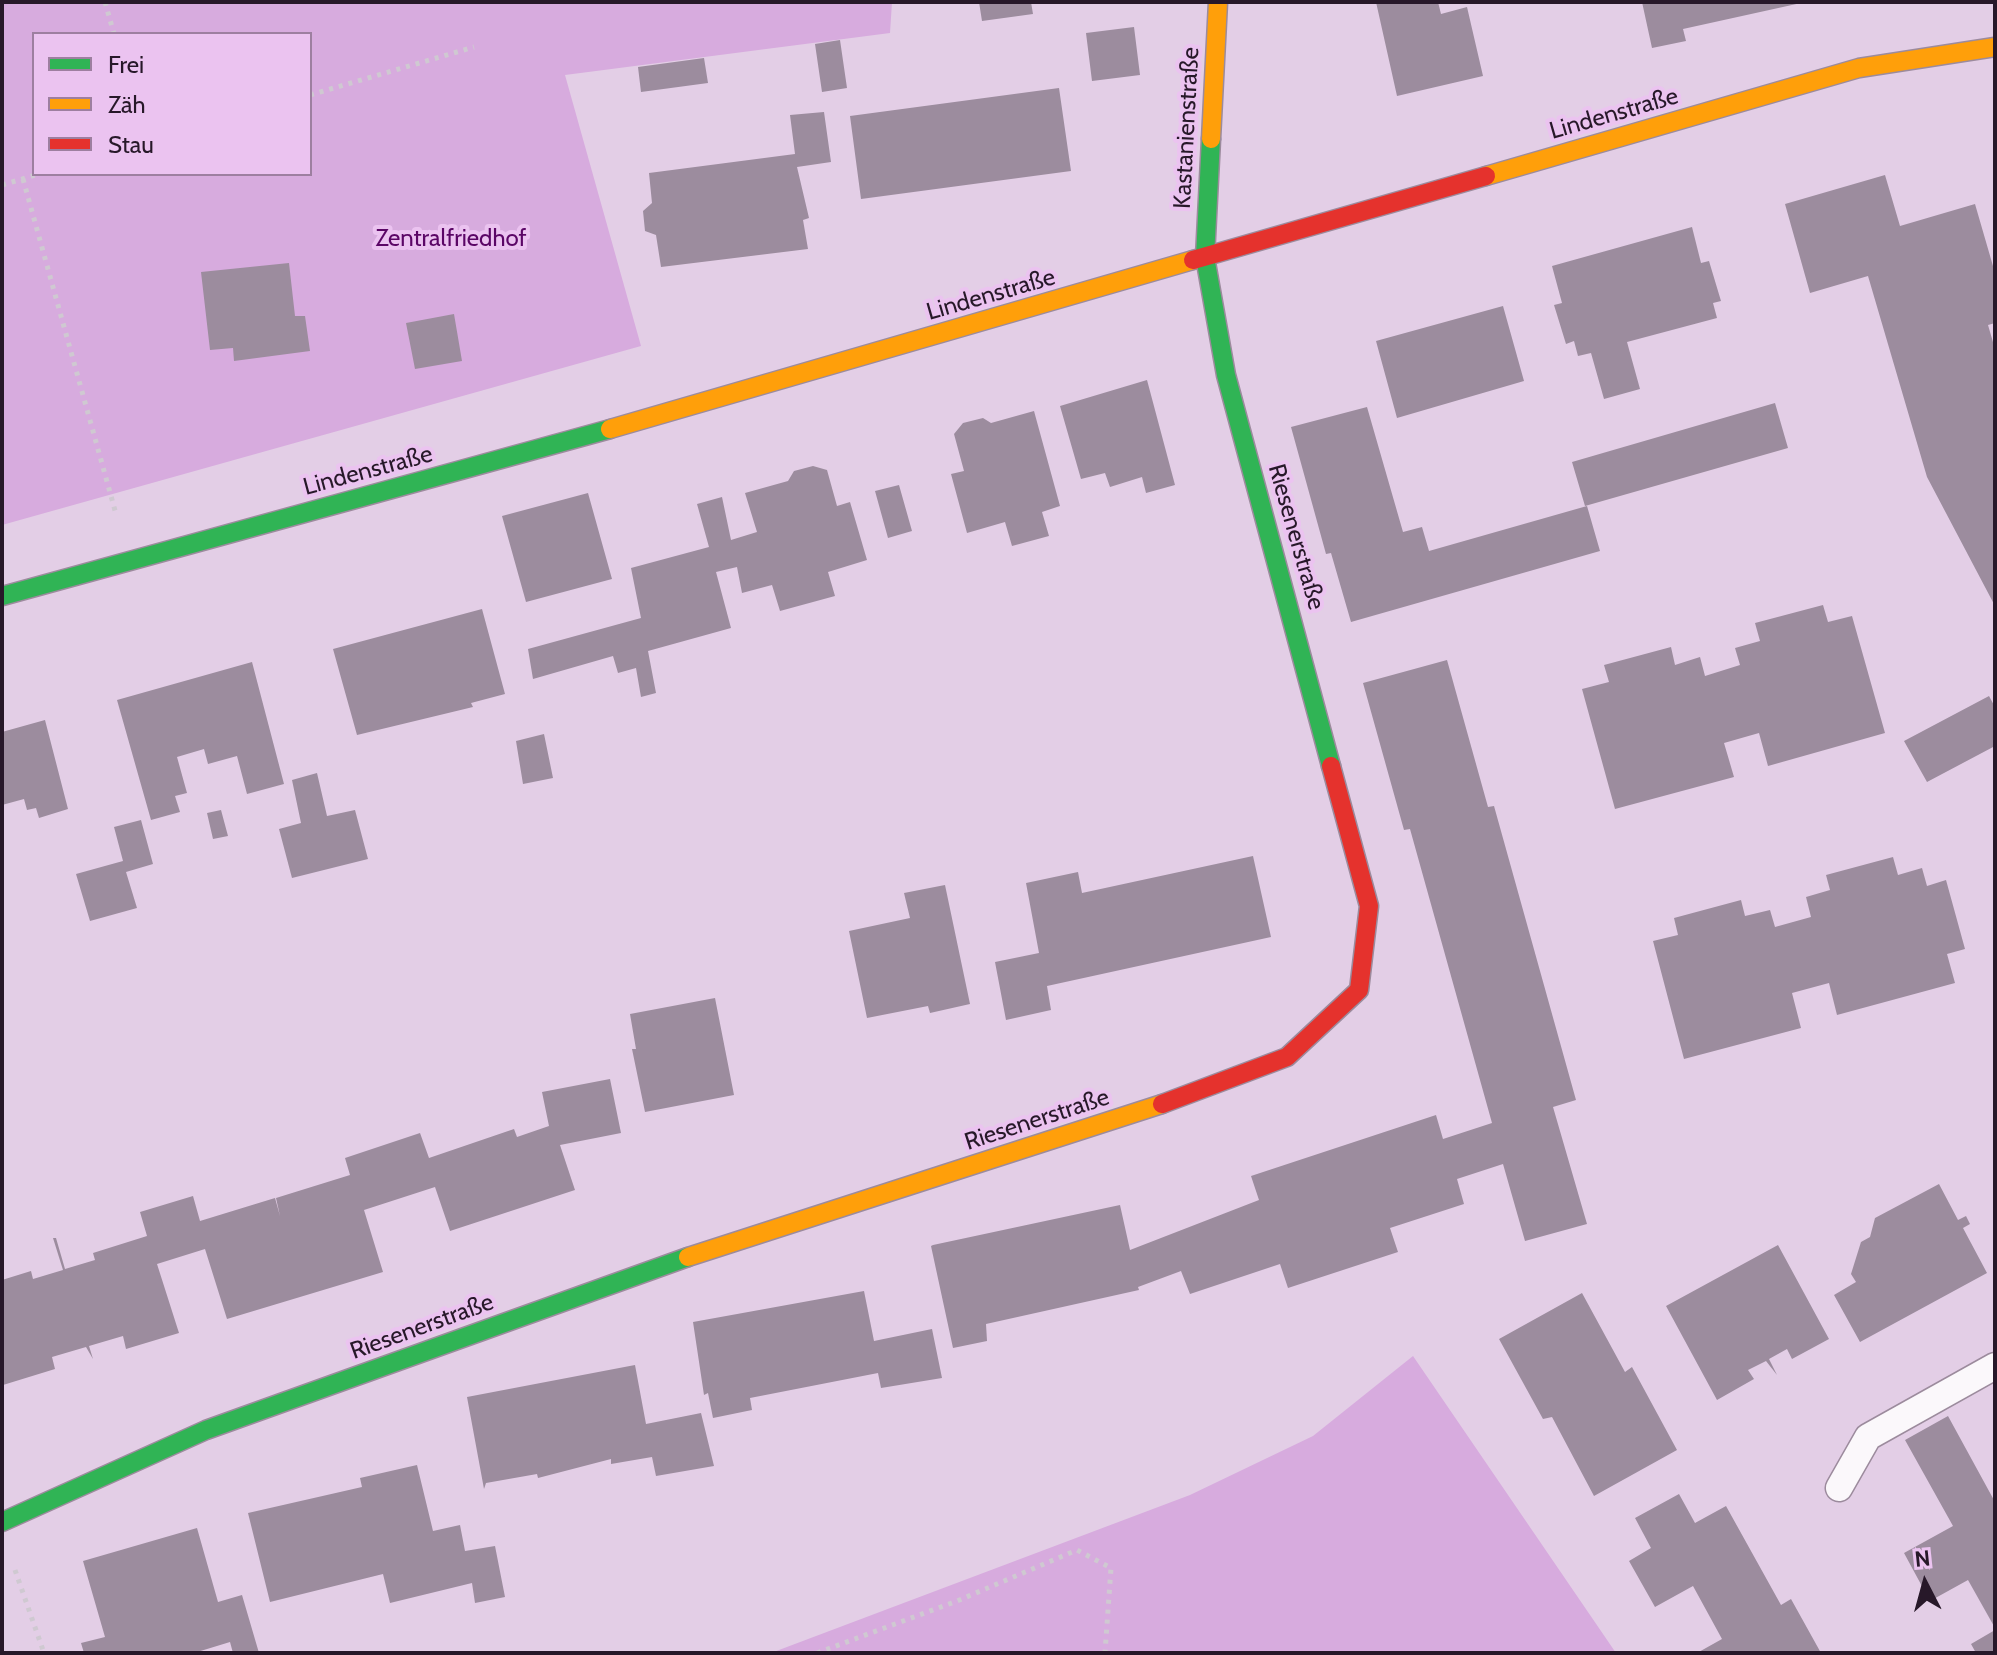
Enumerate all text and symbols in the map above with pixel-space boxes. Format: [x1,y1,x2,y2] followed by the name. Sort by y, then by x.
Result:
[32,32,312,176] legend
[1168,46,1206,210] street label: Kastanienstraße
[108,50,144,79] text: Frei
[1546,82,1682,146] street label: Lindenstraße
[108,90,145,119] text: Zäh
[108,130,154,159] text: Stau
[376,225,526,253] park label: Zentralfriedhof
[923,263,1059,327] street label: Lindenstraße
[300,440,436,502] street label: Lindenstraße
[1261,461,1331,613] street label: Riesenerstraße
[961,1083,1113,1157] street label: Riesenerstraße
[347,1288,497,1366] street label: Riesenerstraße
[1885,1543,1965,1623] north arrow
[1913,1544,1932,1573] text: N

